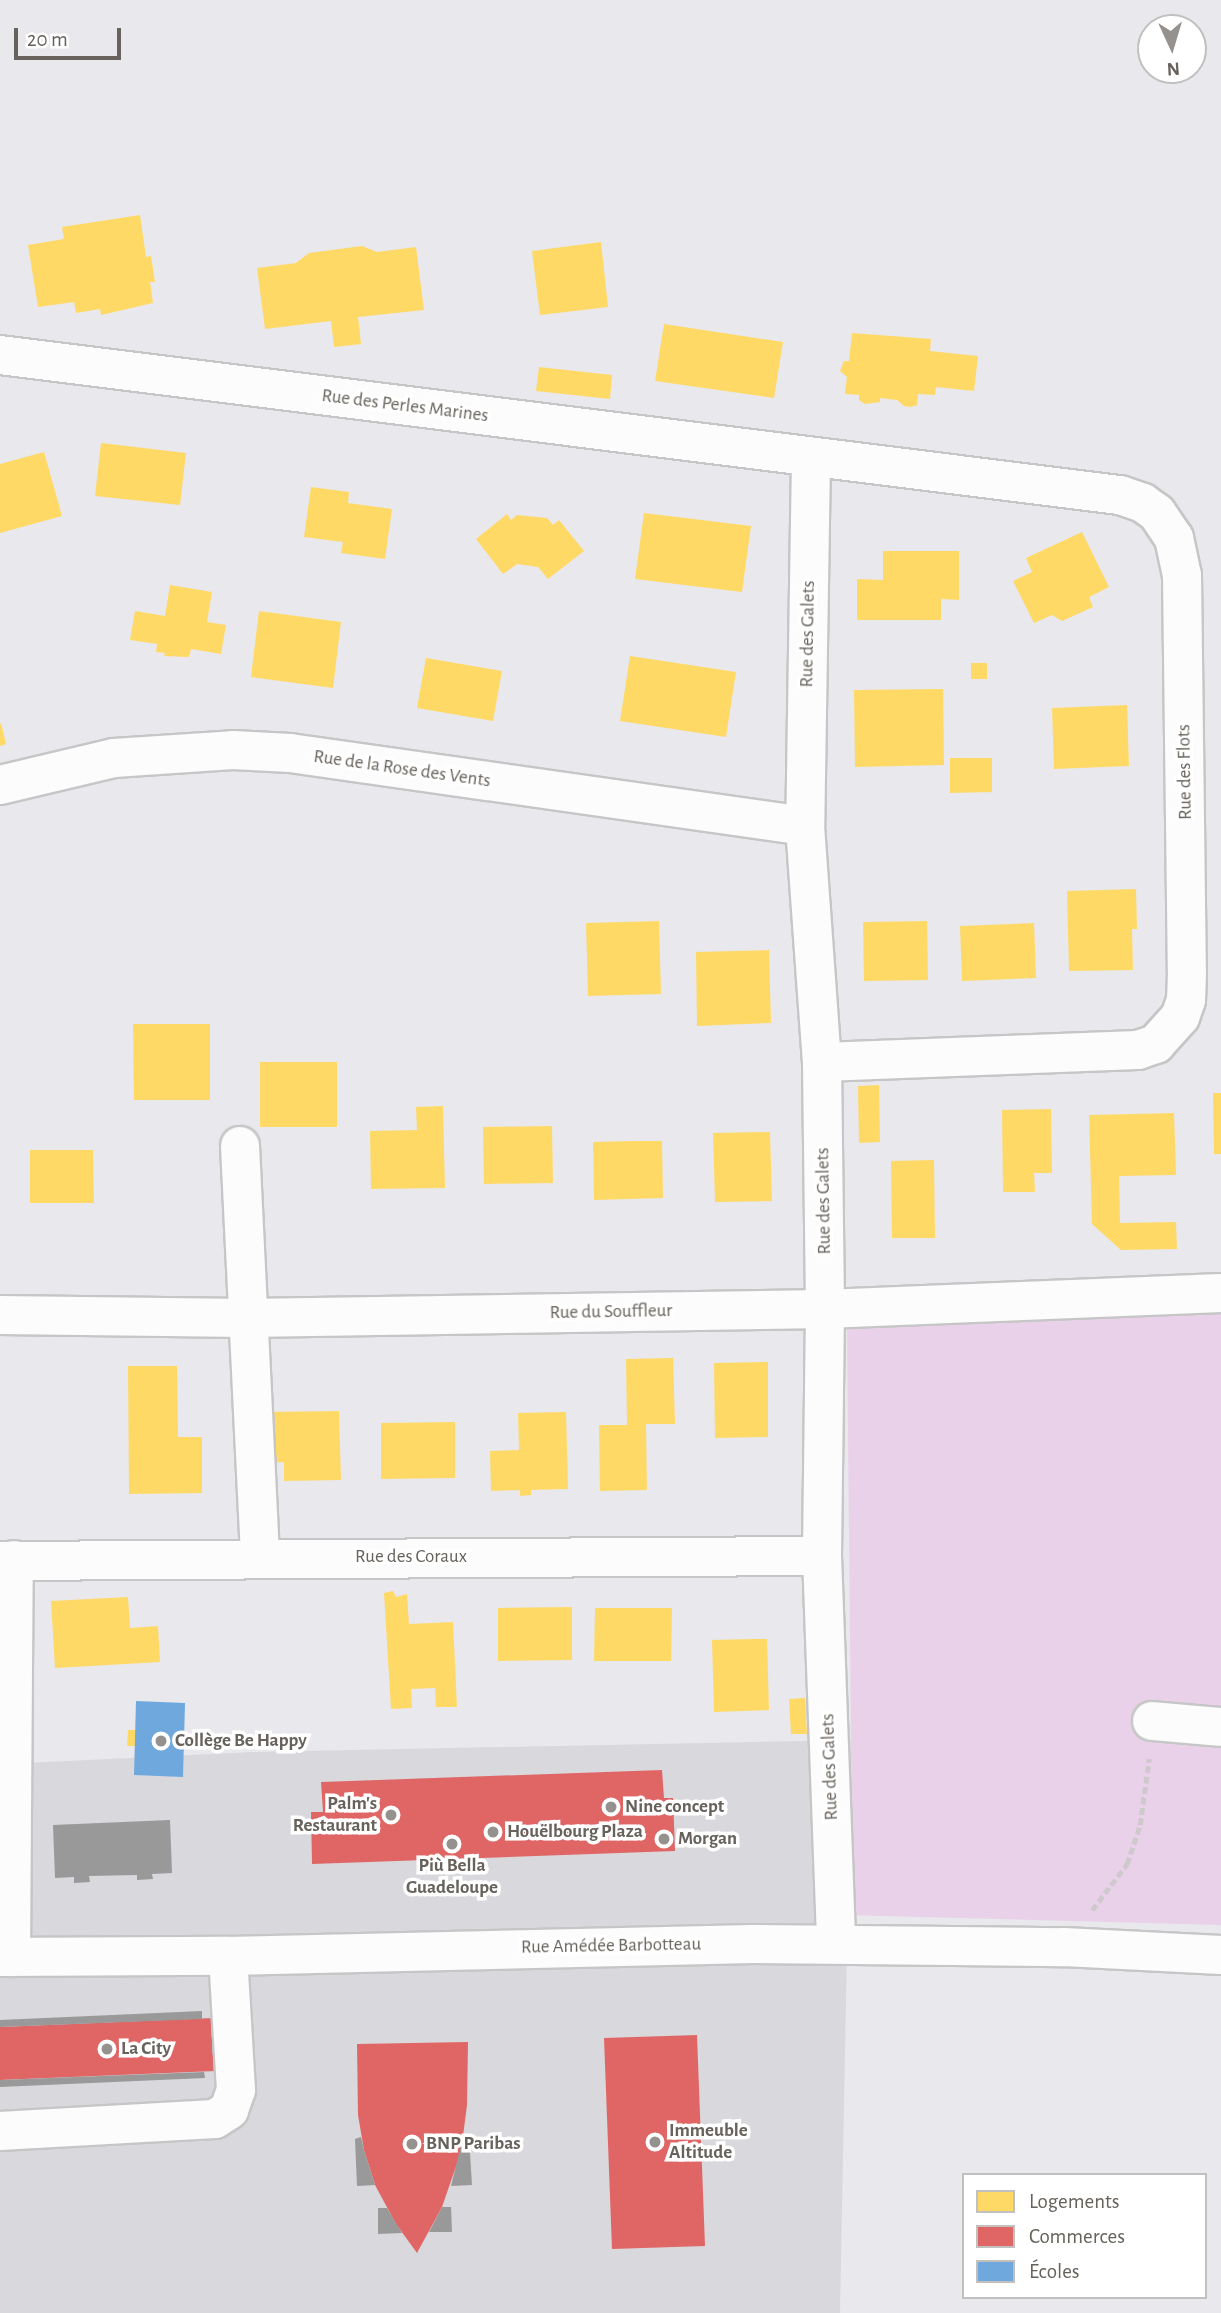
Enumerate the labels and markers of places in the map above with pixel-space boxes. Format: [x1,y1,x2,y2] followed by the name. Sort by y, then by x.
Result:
[175,1730,307,1752] place label: Collège Be Happy
[153,1733,169,1749] marker: Collège Be Happy
[293,1793,377,1837] place label: Palm's Restaurant
[625,1796,724,1818] place label: Nine concept
[603,1799,619,1815] marker: Nine concept
[383,1807,399,1823] marker: Palm's Restaurant
[507,1821,643,1843] place label: Houëlbourg Plaza
[485,1824,501,1840] marker: Houëlbourg Plaza
[678,1828,737,1850] place label: Morgan
[656,1831,672,1847] marker: Morgan
[444,1836,460,1852] marker: Più Bella Guadeloupe
[406,1855,498,1899] place label: Più Bella Guadeloupe
[121,2038,171,2060] place label: La City
[99,2041,115,2057] marker: La City
[669,2120,748,2164] place label: Immeuble Altitude
[426,2133,521,2155] place label: BNP Paribas
[647,2134,663,2150] marker: Immeuble Altitude
[404,2136,420,2152] marker: BNP Paribas

